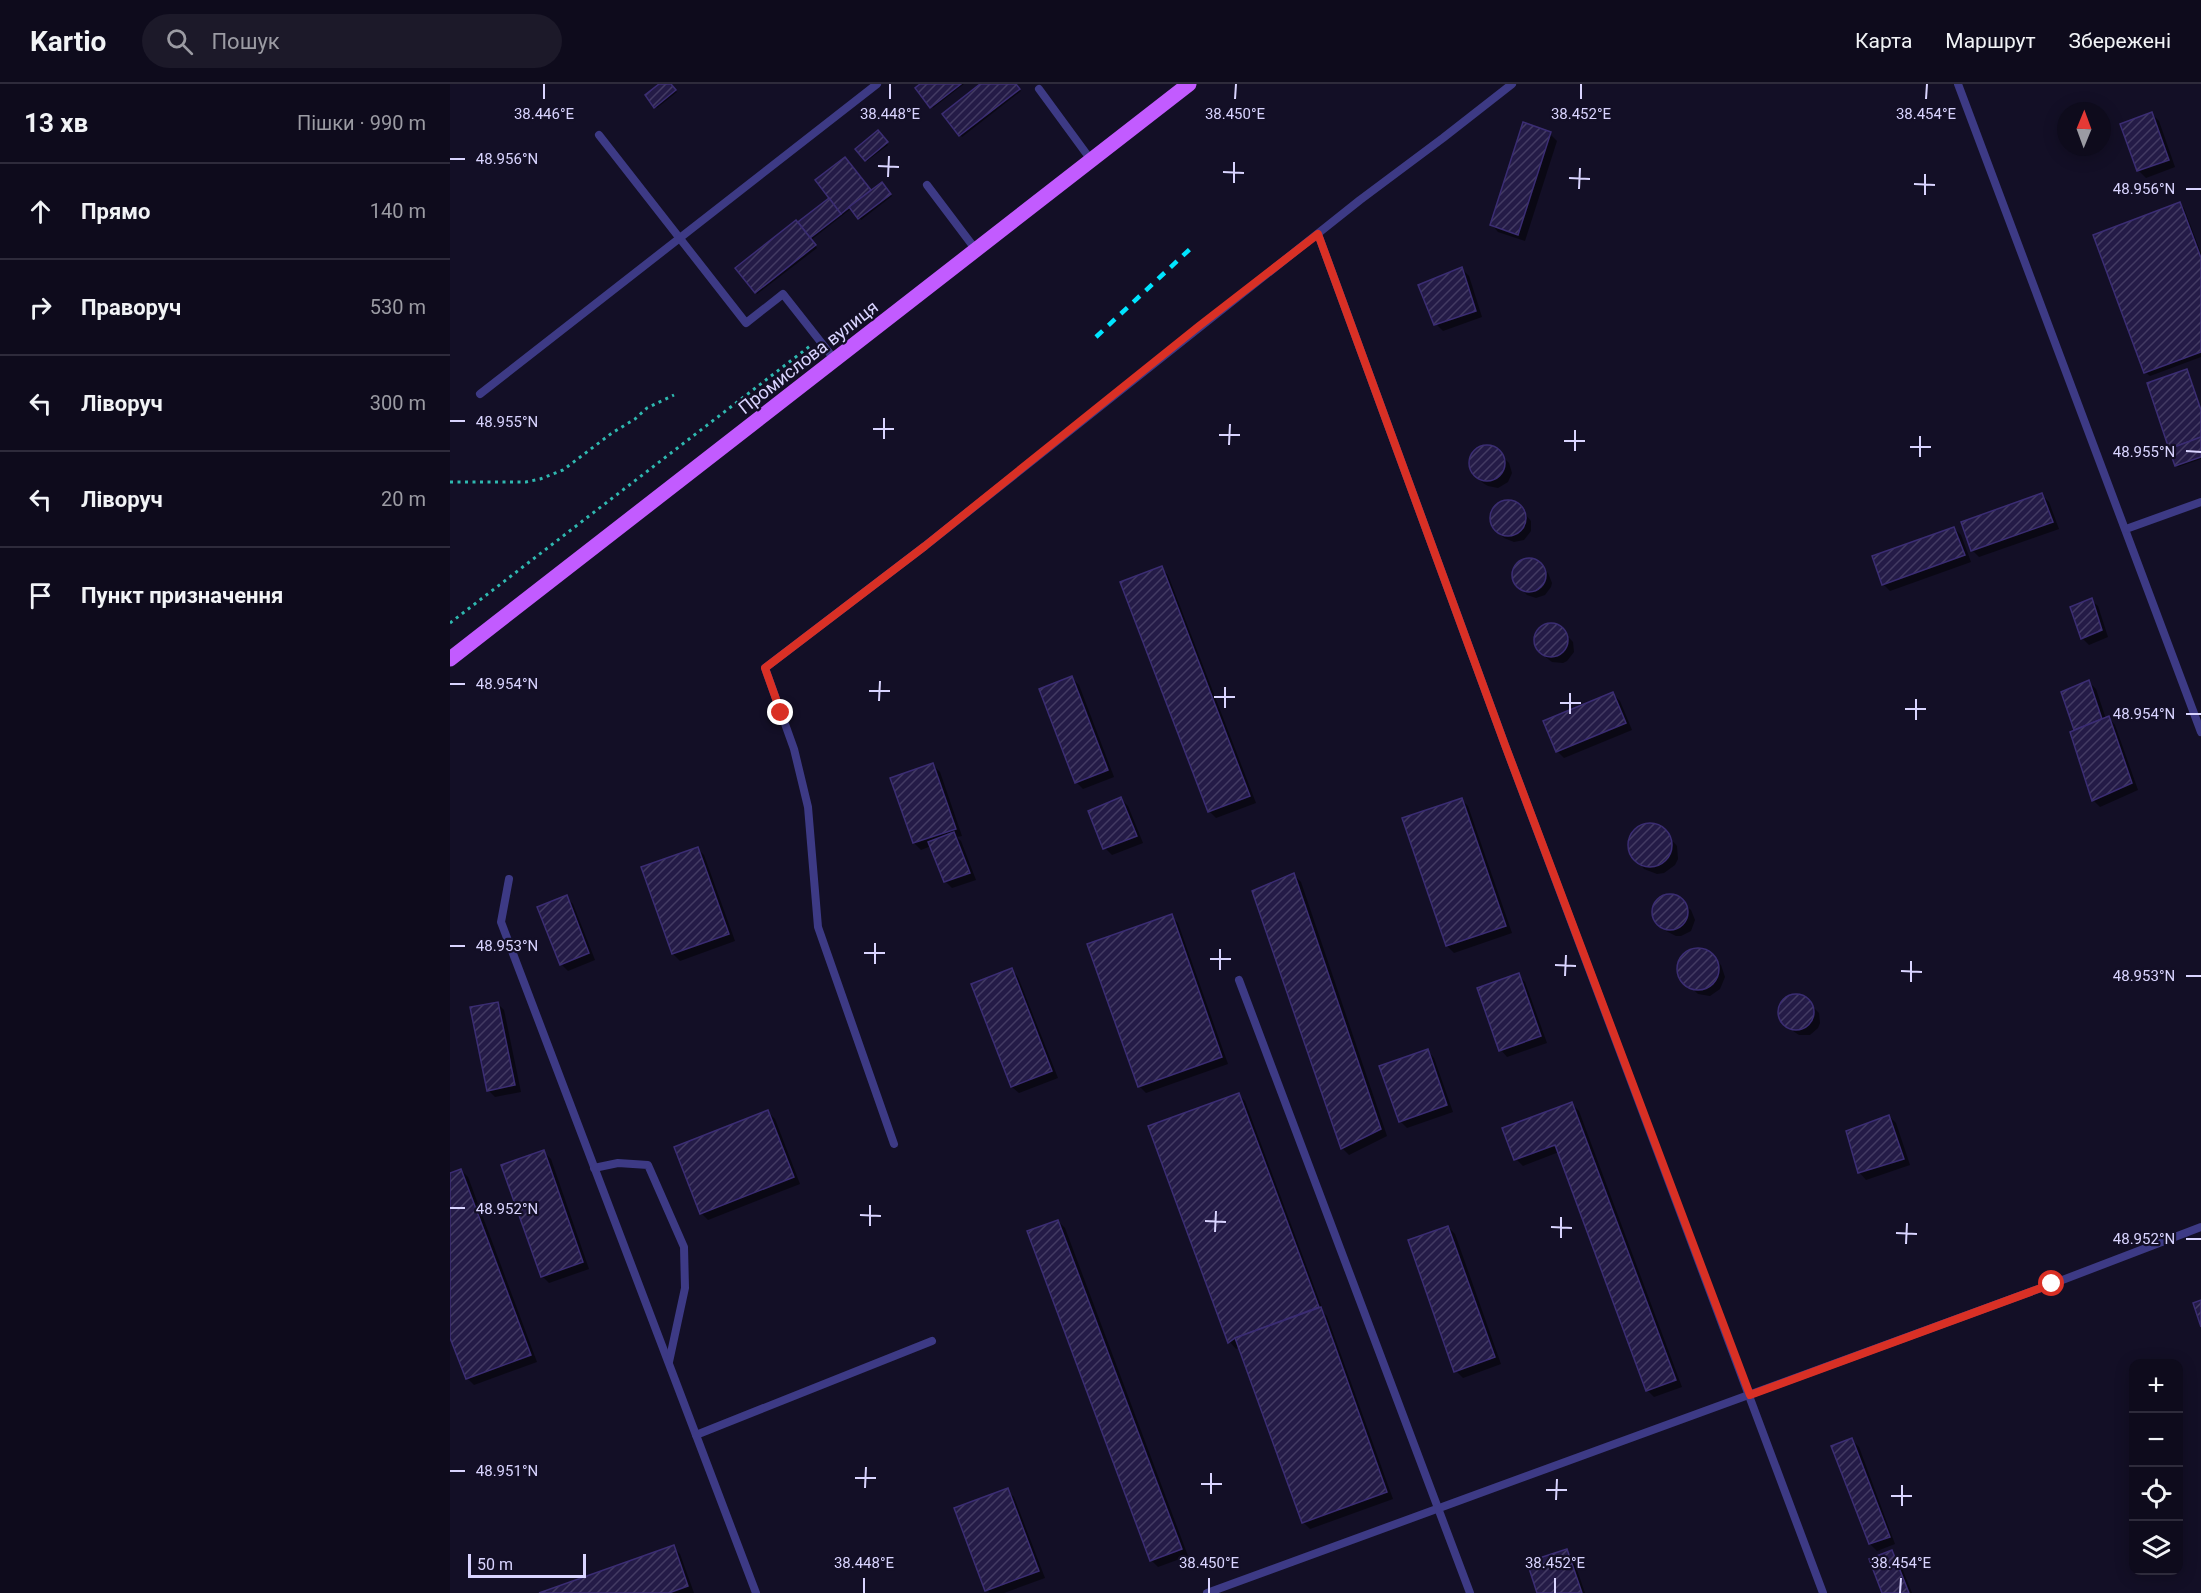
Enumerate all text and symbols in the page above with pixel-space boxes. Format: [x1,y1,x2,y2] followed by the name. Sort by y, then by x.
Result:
[142,14,562,68] search box
[30,25,106,58] text: Kartio
[163,25,196,58] icon: search
[211,29,280,54] text: Пошук
[1855,29,1912,53] text: Карта
[1945,29,2036,53] text: Маршрут
[2069,29,2171,53] text: Збережені
[2057,102,2111,156] north arrow
[514,105,575,123] text: 38.446°E
[860,105,921,123] text: 38.448°E
[1205,105,1266,123] text: 38.450°E
[1551,105,1612,123] text: 38.452°E
[1896,105,1957,123] text: 38.454°E
[24,108,88,138] text: 13 хв
[297,111,426,135] text: Пішки · 990 m
[476,150,538,168] text: 48.956°N
[2113,180,2175,198] text: 48.956°N
[24,195,57,228] icon: ahead
[81,199,150,224] text: Прямо
[370,199,426,223] text: 140 m
[24,291,57,324] icon: right
[81,295,181,320] text: Праворуч
[370,295,426,319] text: 530 m
[734,296,882,418] street label: Промислова вулиця
[24,387,57,420] icon: left
[81,391,163,416] text: Ліворуч
[370,391,426,415] text: 300 m
[476,413,538,431] text: 48.955°N
[2113,443,2175,461] text: 48.955°N
[24,483,57,516] icon: left
[81,487,163,512] text: Ліворуч
[381,487,426,511] text: 20 m
[24,579,57,612] icon: arrive
[81,583,283,608] text: Пункт призначення
[476,675,538,693] text: 48.954°N
[767,699,793,725] route end
[2113,705,2175,723] text: 48.954°N
[476,937,538,955] text: 48.953°N
[2113,967,2175,985] text: 48.953°N
[476,1200,538,1218] text: 48.952°N
[2113,1230,2175,1248] text: 48.952°N
[2038,1270,2064,1296] route start
[2129,1359,2183,1575] map controls
[2129,1359,2183,1413] button: +
[2129,1413,2183,1467] button: −
[476,1462,538,1480] text: 48.951°N
[2129,1467,2183,1521] button: locate
[2129,1521,2183,1575] button: layers
[468,1551,586,1578] scale bar
[834,1554,895,1572] text: 38.448°E
[1179,1554,1240,1572] text: 38.450°E
[1525,1554,1586,1572] text: 38.452°E
[1871,1554,1932,1572] text: 38.454°E
[477,1555,513,1574] text: 50 m

